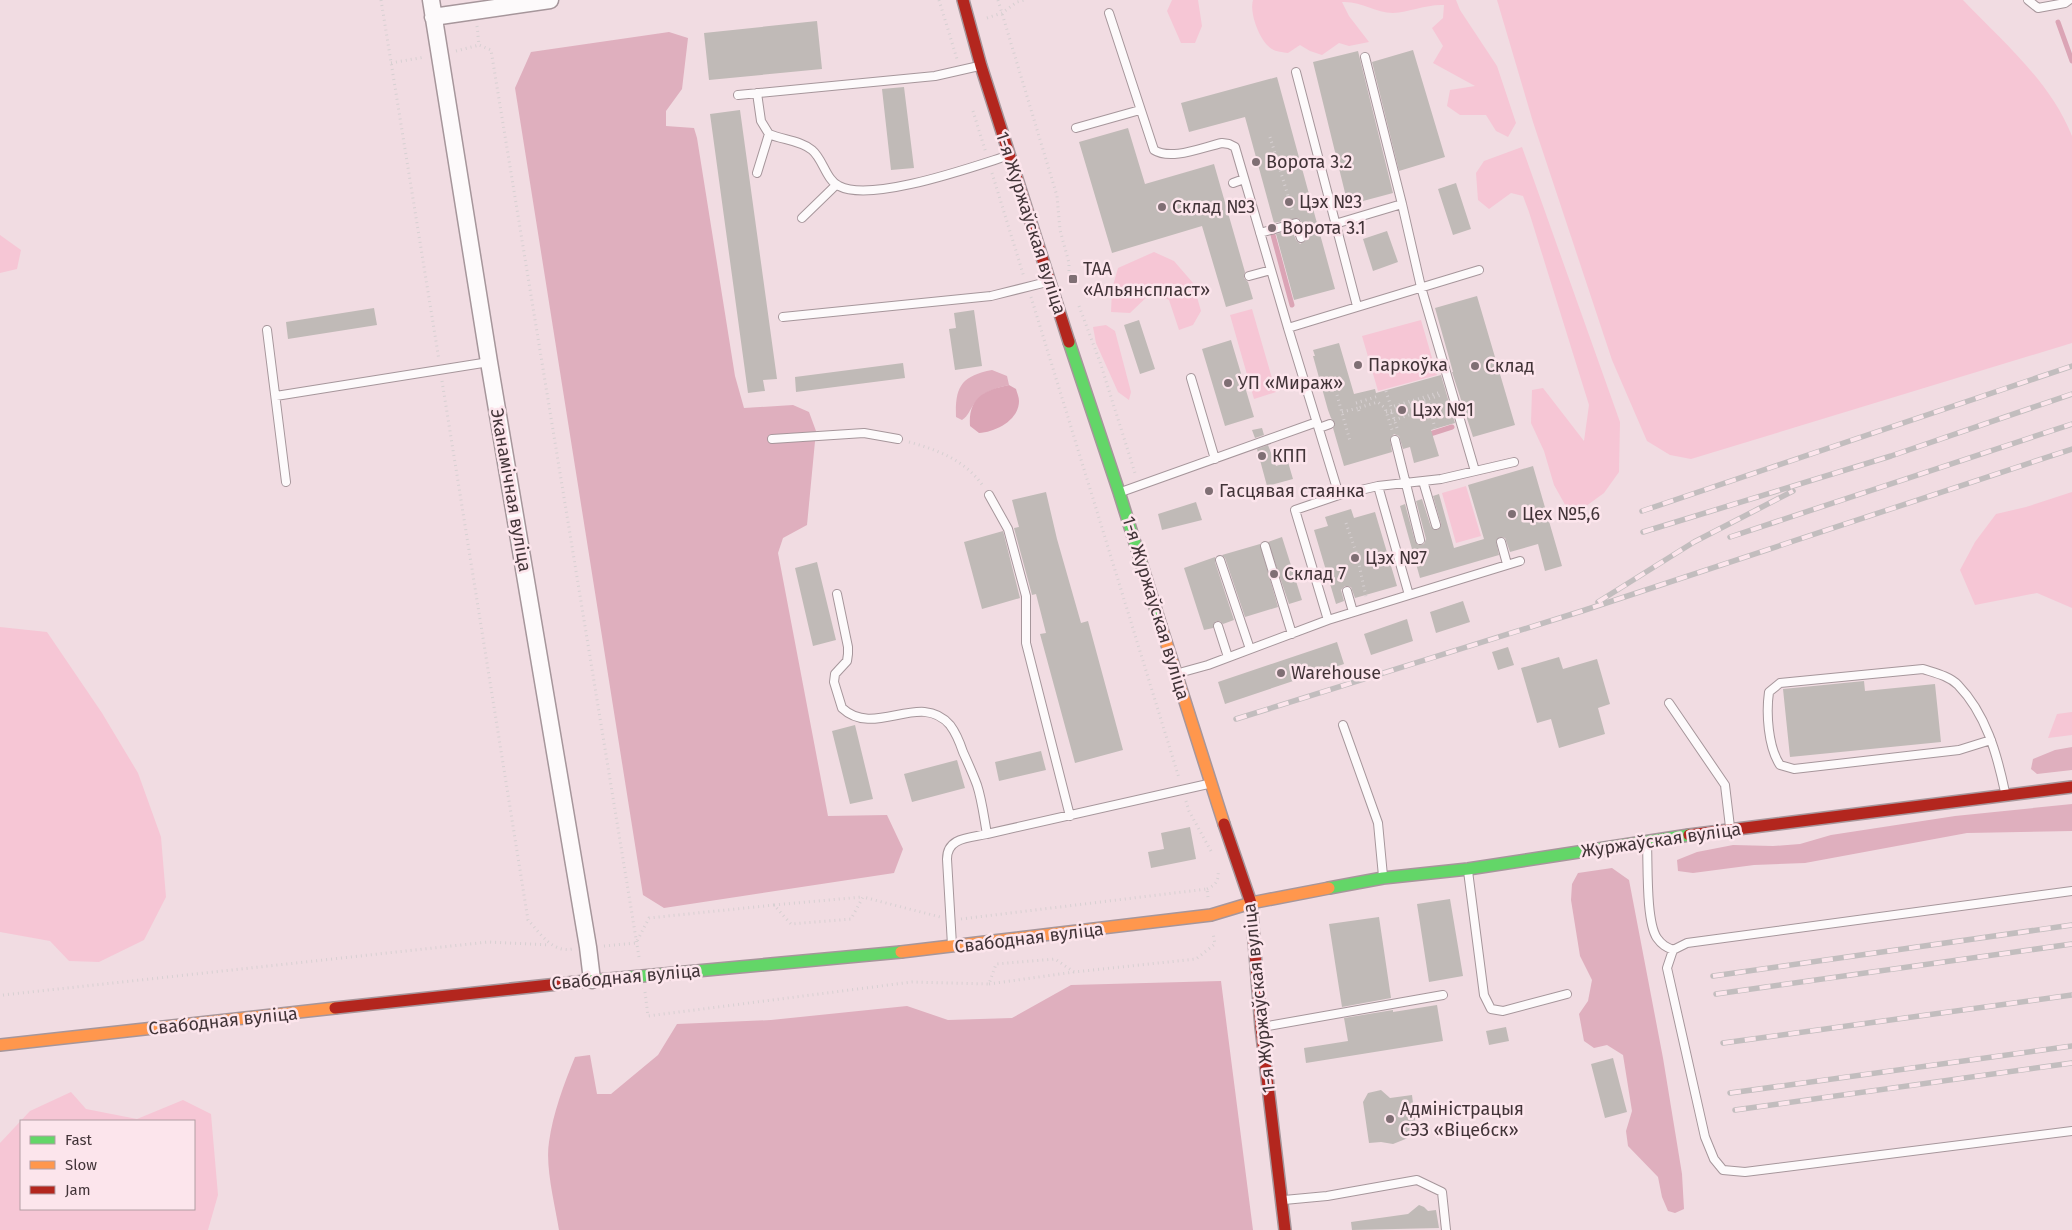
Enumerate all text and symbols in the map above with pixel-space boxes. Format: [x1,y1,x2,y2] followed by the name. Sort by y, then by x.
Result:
[991,129,1071,317] street label: 1-я Журжаўская вуліца
[1266,151,1352,173] place label: Ворота 3.2
[1250,156,1262,168] marker: Ворота 3.2
[1299,191,1362,213] place label: Цэх №3
[1172,196,1255,218] place label: Склад №3
[1283,196,1295,208] marker: Цэх №3
[1156,201,1168,213] marker: Склад №3
[1282,217,1365,239] place label: Ворота 3.1
[1266,222,1278,234] marker: Ворота 3.1
[1083,258,1210,301] place label: ТАА «Альянспласт»
[1067,273,1079,285] marker: ТАА «Альянспласт»
[1368,354,1448,376] place label: Паркоўка
[1485,355,1534,377] place label: Склад
[1352,359,1364,371] marker: Паркоўка
[1469,360,1481,372] marker: Склад
[1238,372,1343,394] place label: УП «Мираж»
[1222,377,1234,389] marker: УП «Мираж»
[1412,399,1474,421] place label: Цэх №1
[1396,404,1408,416] marker: Цэх №1
[486,407,536,573] street label: Эканамічная вуліца
[1272,445,1307,467] place label: КПП
[1256,450,1268,462] marker: КПП
[1219,480,1365,502] place label: Гасцявая стаянка
[1203,485,1215,497] marker: Гасцявая стаянка
[1522,503,1600,525] place label: Цех №5,6
[1506,508,1518,520] marker: Цех №5,6
[1118,513,1194,703] street label: 1-я Журжаўская вуліца
[1365,547,1427,569] place label: Цэх №7
[1349,552,1361,564] marker: Цэх №7
[1284,563,1346,585] place label: Склад 7
[1268,568,1280,580] marker: Склад 7
[1291,662,1381,684] place label: Warehouse
[1275,667,1287,679] marker: Warehouse
[1580,818,1742,862] street label: Журжаўская вуліца
[1238,902,1280,1094] street label: 1-я Журжаўская вуліца
[953,918,1105,958] street label: Свабодная вуліца
[550,960,702,994] street label: Свабодная вуліца
[147,1002,299,1040] street label: Свабодная вуліца
[1400,1098,1524,1141] place label: Адміністрацыя СЭЗ «Віцебск»
[1384,1113,1396,1125] marker: Адміністрацыя СЭЗ «Віцебск»
[20,1120,195,1210] legend
[65,1131,92,1149] text: Fast
[65,1156,97,1174] text: Slow
[65,1181,91,1199] text: Jam

